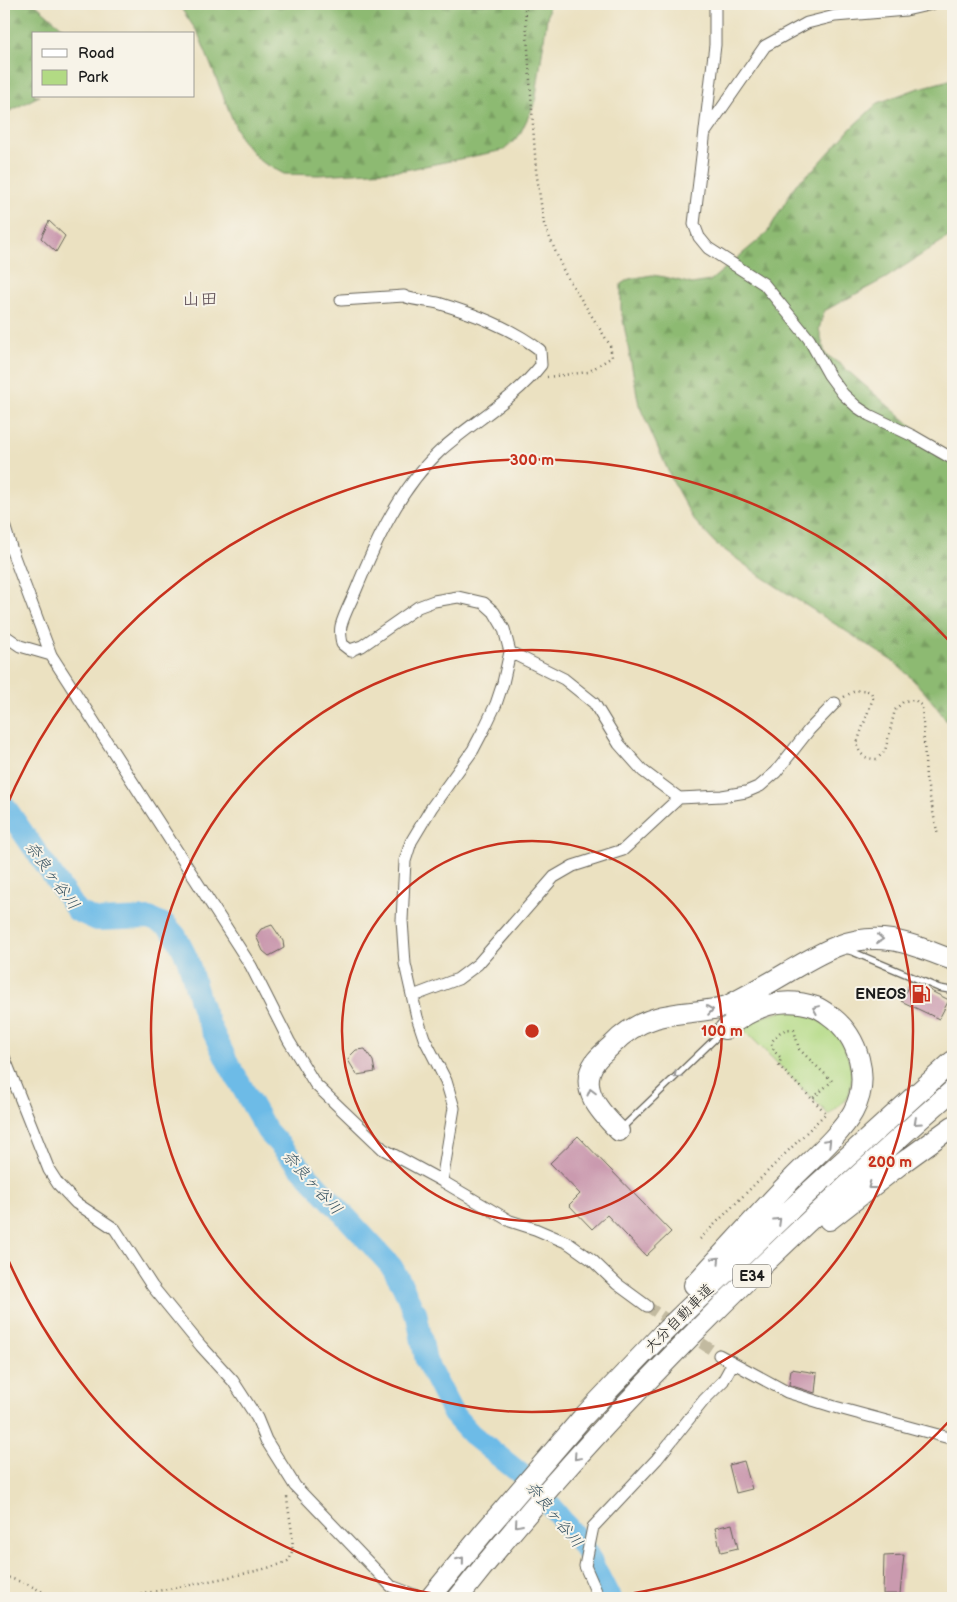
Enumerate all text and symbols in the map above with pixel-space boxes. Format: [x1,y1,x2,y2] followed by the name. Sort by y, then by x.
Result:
[32,32,195,98] legend
[78,44,114,63] text: Road
[78,68,109,87] text: Park
[182,289,218,310] district label: 山田
[510,451,554,470] text: 300 m
[21,838,83,914] water label: 奈良ヶ谷川
[876,933,884,944] one-way arrow
[910,983,932,1005] fuel station icon: ENEOS
[855,985,906,1004] place label: ENEOS
[812,1004,821,1015] one-way arrow
[705,1005,714,1015] one-way arrow
[523,1022,541,1040] centre of rings
[701,1022,743,1041] text: 100 m
[674,1069,683,1078] one-way arrow
[586,1087,597,1096] one-way arrow
[913,1116,922,1125] one-way arrow
[823,1138,832,1147] one-way arrow
[278,1147,346,1219] water label: 奈良ヶ谷川
[868,1153,912,1172] text: 200 m
[868,1180,877,1188] one-way arrow
[772,1218,781,1227] one-way arrow
[711,1256,720,1265] one-way arrow
[733,1264,771,1288] road number: E34
[641,1280,718,1357] street label: 大分自動車道
[574,1452,583,1461] one-way arrow
[521,1478,586,1552] water label: 奈良ヶ谷川
[515,1519,524,1528] one-way arrow
[455,1557,463,1566] one-way arrow

